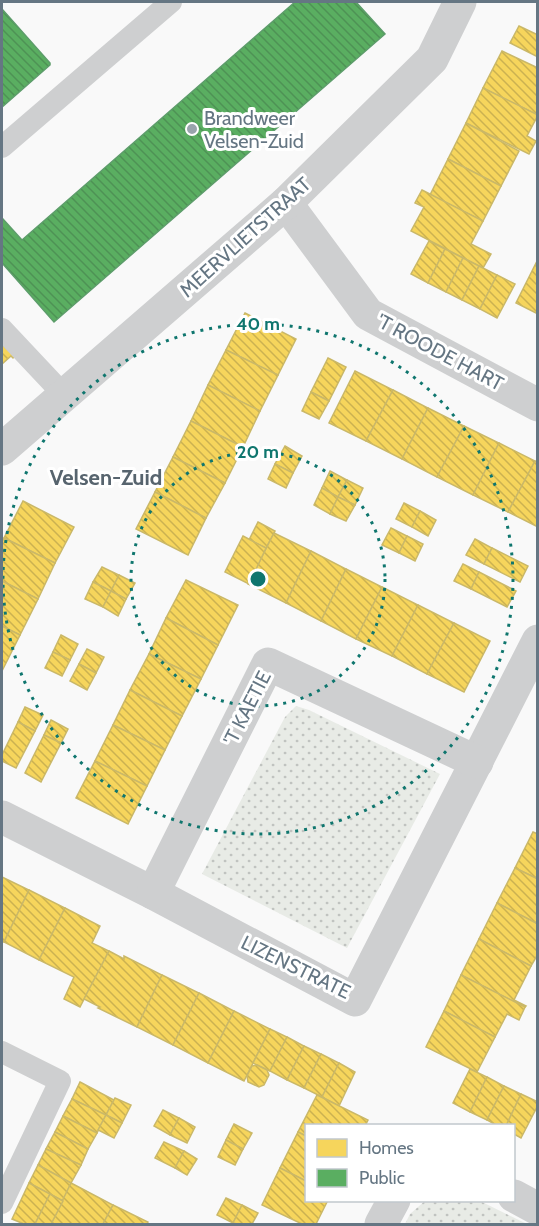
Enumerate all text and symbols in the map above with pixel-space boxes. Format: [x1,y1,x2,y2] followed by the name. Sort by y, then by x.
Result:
[204,106,304,153] place label: Brandweer Velsen-Zuid
[185,122,199,136] marker: Brandweer Velsen-Zuid
[175,172,316,302] street label: MEERVLIETSTRAAT
[372,308,508,396] street label: 'T ROODE HART
[236,313,280,335] text: 40 m
[237,441,279,463] text: 20 m
[50,464,162,491] district label: Velsen-Zuid
[248,569,268,589] centre of rings
[218,667,276,749] street label: 'T KAETIE
[237,930,355,1004] street label: LIZENSTRATE
[305,1124,515,1202] legend
[359,1137,414,1159] text: Homes
[359,1167,405,1189] text: Public

